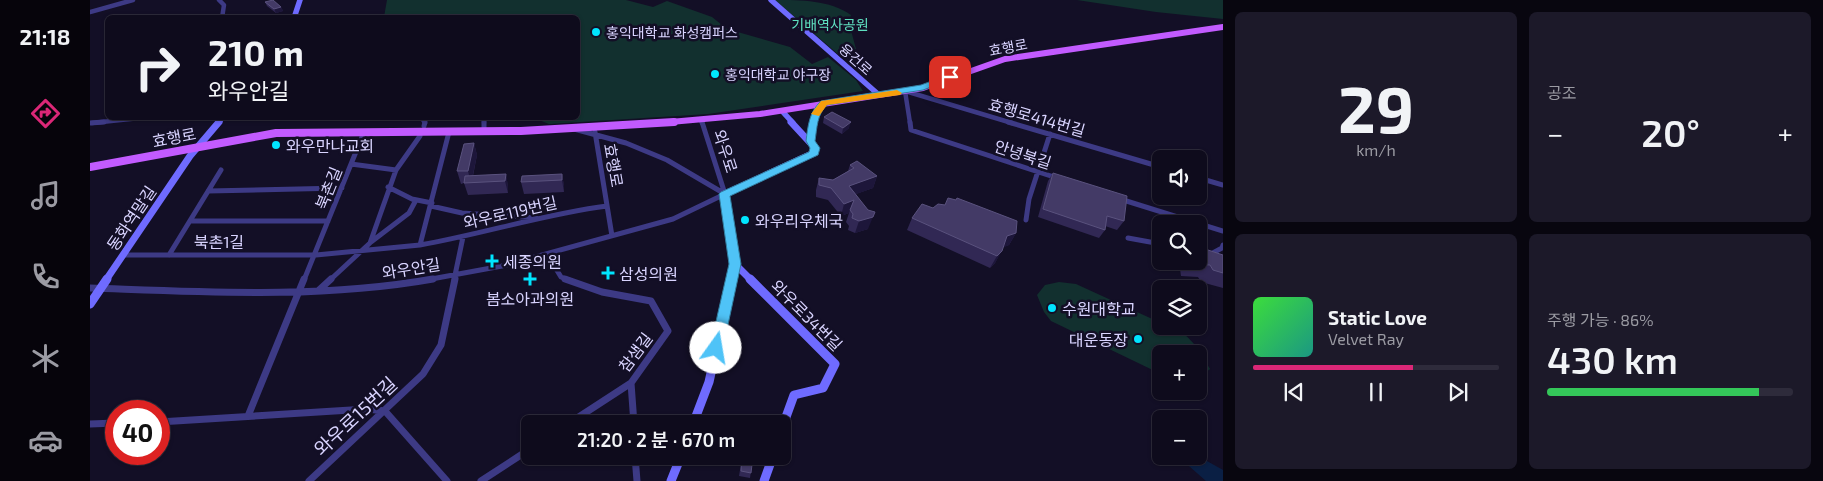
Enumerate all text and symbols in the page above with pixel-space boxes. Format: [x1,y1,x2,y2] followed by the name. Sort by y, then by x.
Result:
[791,16,869,33] park label: 기배역사공원
[19,23,71,49] text: 21:18
[606,24,738,41] place label: 홍익대학교 화성캠퍼스
[590,26,602,38] marker: 홍익대학교 화성캠퍼스
[208,31,304,73] text: 210 m
[125,35,190,100] icon: right
[987,35,1029,59] street label: 효행로
[836,40,876,78] street label: 융건로
[929,56,971,98] pin
[936,63,964,91] icon: arrive
[725,66,831,83] place label: 홍익대학교 야구장
[709,68,721,80] marker: 홍익대학교 야구장
[1338,68,1414,146] text: 29
[208,77,289,103] text: 와우안길
[1547,83,1576,102] text: 공조
[986,94,1088,140] street label: 효행로414번길
[28,96,63,131] icon: directions
[1641,109,1700,155] text: 20°
[1547,116,1563,150] text: −
[1778,116,1793,150] text: +
[151,123,198,151] street label: 효행로
[710,127,742,175] street label: 와우로
[286,136,374,155] place label: 와우만나교회
[992,136,1054,172] street label: 안녕북길
[270,139,282,151] marker: 와우만나교회
[1356,140,1396,159] text: km/h
[601,142,627,189] street label: 효행로
[1152,150,1207,465] map controls
[1152,150,1207,205] button: sound
[311,164,345,212] street label: 북촌길
[28,178,63,213] icon: music
[103,182,159,254] street label: 동화역말길
[461,192,559,232] street label: 와우로119번길
[755,211,843,230] place label: 와우리우체국
[739,214,751,226] marker: 와우리우체국
[1152,215,1207,270] button: search
[194,232,244,251] street label: 북촌1길
[503,252,562,271] place label: 세종의원
[380,254,442,282] street label: 와우안길
[485,254,499,268] marker: 세종의원
[28,259,63,294] icon: phone
[619,264,678,283] place label: 삼성의원
[601,266,615,280] marker: 삼성의원
[523,272,537,286] marker: 봄소아과의원
[768,276,846,354] street label: 와우로34번길
[1152,280,1207,335] button: layers
[486,289,574,308] place label: 봄소아과의원
[1062,299,1136,318] place label: 수원대학교
[1046,302,1058,314] marker: 수원대학교
[1328,306,1427,329] text: Static Love
[1547,310,1654,329] text: 주행 가능 · 86%
[689,321,741,373] position arrow
[614,329,656,375] street label: 참샘길
[1328,329,1404,348] text: Velvet Ray
[1069,330,1128,349] place label: 대운동장
[1132,333,1144,345] marker: 대운동장
[1547,336,1678,382] text: 430 km
[28,341,63,376] icon: climate
[1152,345,1207,400] button: +
[309,372,401,460] street label: 와우로15번길
[1280,378,1308,406] icon: previous
[1362,378,1390,406] icon: pause
[1444,378,1472,406] icon: next
[105,400,170,465] speed limit sign: 40
[1152,410,1207,465] button: −
[28,423,63,458] icon: car
[577,428,735,451] text: 21:20 · 2 분 · 670 m

